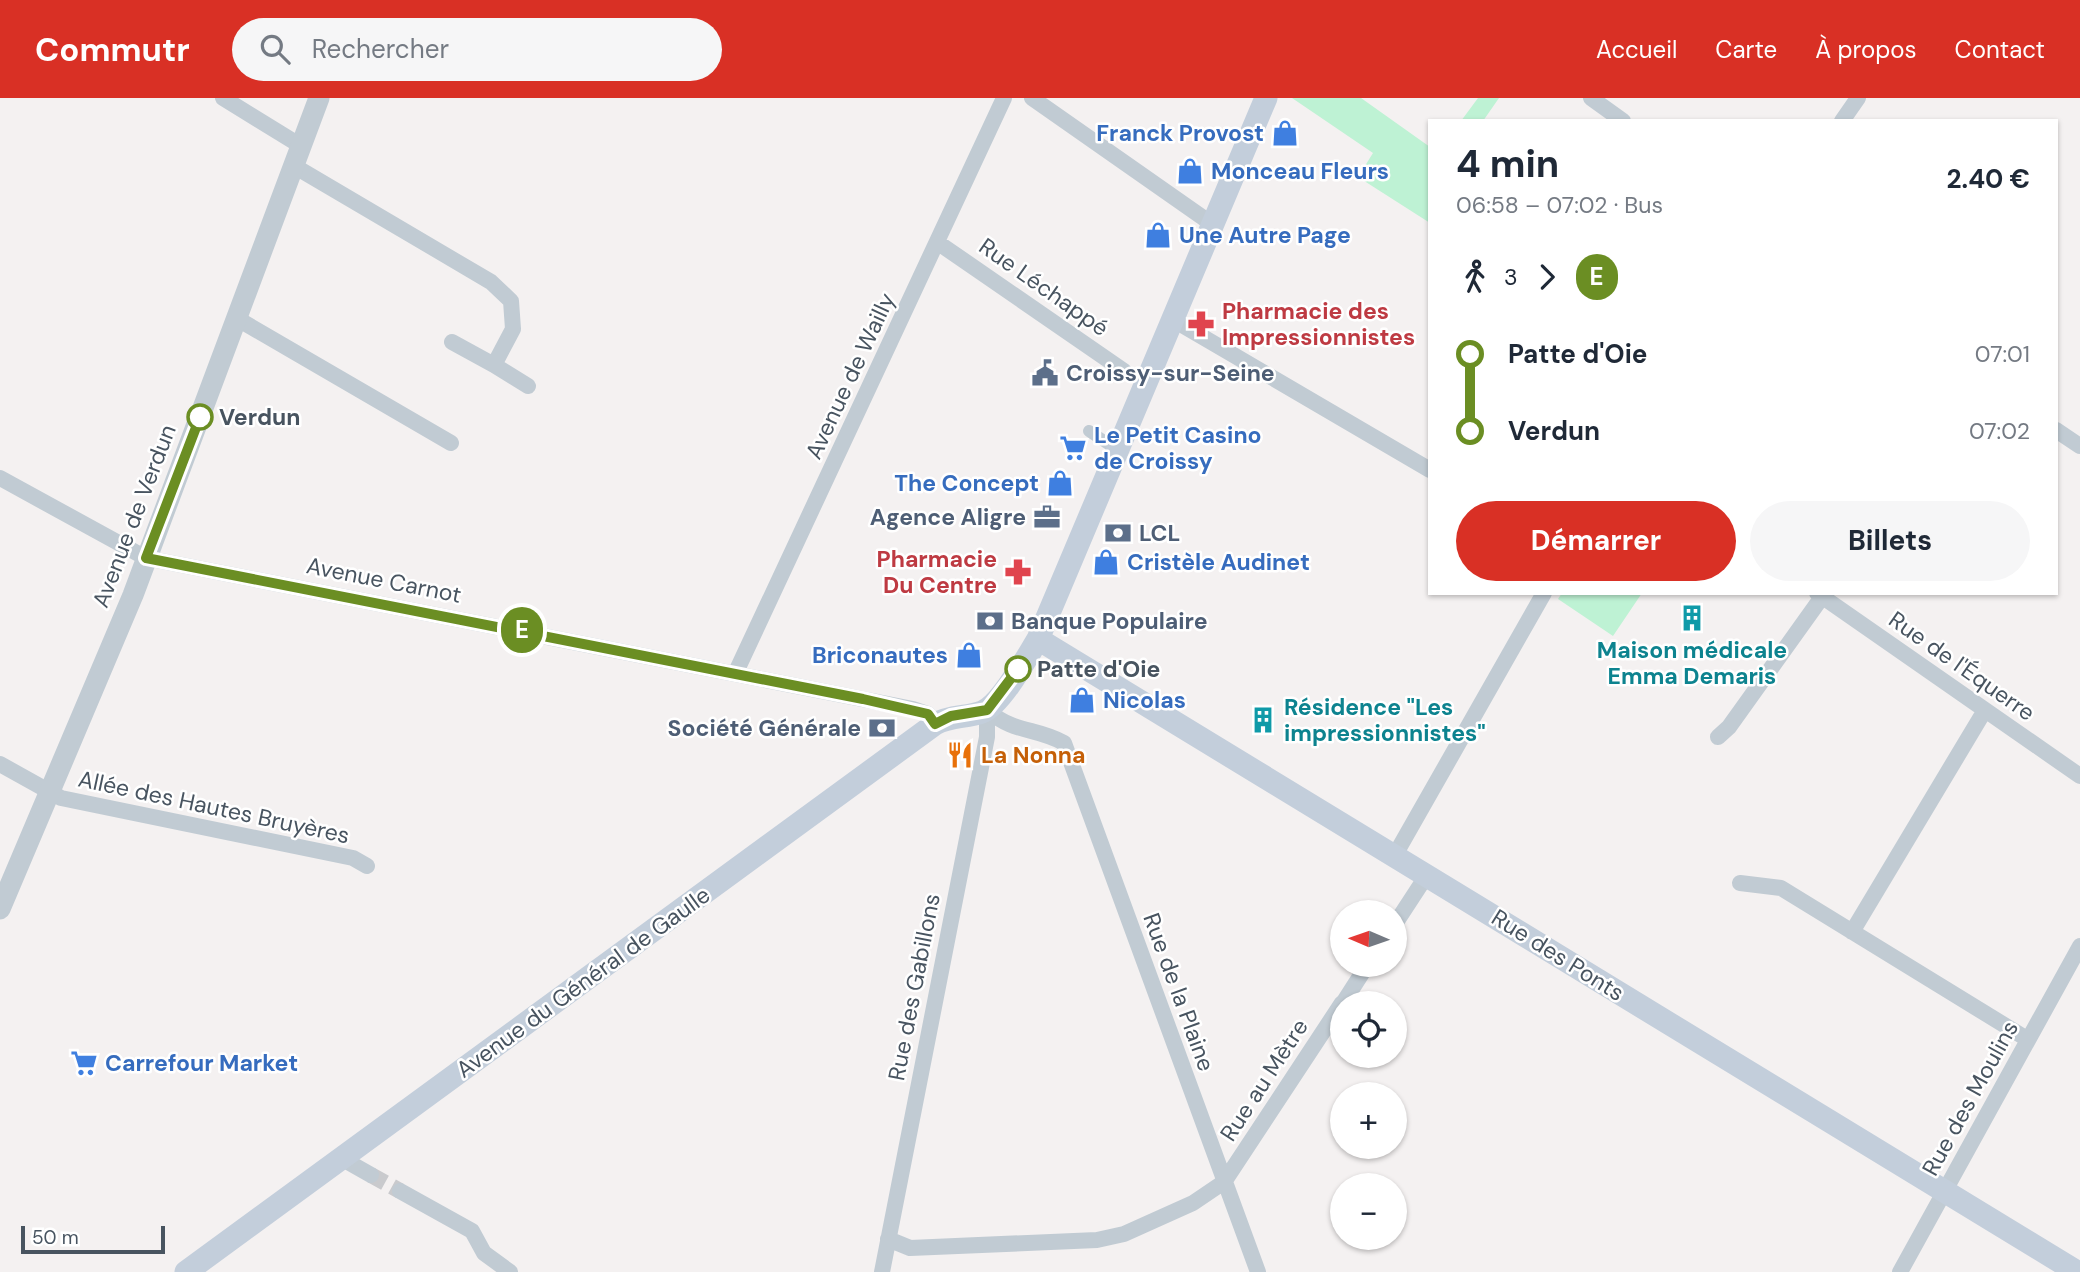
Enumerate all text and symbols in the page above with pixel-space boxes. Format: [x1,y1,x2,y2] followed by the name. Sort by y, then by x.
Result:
[232,18,722,81] search box
[35,28,190,71] text: Commutr
[256,30,294,68] icon: search
[312,32,449,66] text: Rechercher
[1596,34,1677,65] text: Accueil
[1715,34,1777,65] text: Carte
[1815,34,1917,65] text: À propos
[1955,34,2045,65] text: Contact
[1096,118,1264,148] place label: Franck Provost
[1270,118,1300,148] shop icon: Franck Provost
[1456,139,1559,189] text: 4 min
[1175,156,1205,186] shop icon: Monceau Fleurs
[1211,156,1389,186] place label: Monceau Fleurs
[1947,162,2030,196] text: 2.40 €
[1456,190,1663,220] text: 06:58 – 07:02 · Bus
[1143,220,1173,250] shop icon: Une Autre Page
[1179,220,1351,250] place label: Une Autre Page
[973,231,1115,343] street label: Rue Léchappé
[1456,258,1494,296] icon: walk
[1528,258,1566,296] icon: forward
[1590,261,1604,292] text: E
[1504,262,1518,292] text: 3
[798,288,902,464] street label: Avenue de Wailly
[1222,296,1415,352] place label: Pharmacie des Impressionnistes
[1186,309,1216,339] pharmacy icon: Pharmacie des Impressionnistes
[1508,337,1647,371] text: Patte d'Oie
[1975,339,2030,369] text: 07:01
[1030,358,1060,388] public building icon: Croissy-sur-Seine
[1066,358,1275,388] place label: Croissy-sur-Seine
[219,402,300,432] place label: Verdun
[187,404,213,430] marker: Verdun
[1508,414,1600,448] text: Verdun
[1969,416,2030,446] text: 07:02
[85,420,183,612] street label: Avenue de Verdun
[1094,420,1262,476] place label: Le Petit Casino de Croissy
[1058,433,1088,463] supermarket icon: Le Petit Casino de Croissy
[894,468,1039,498] place label: The Concept
[1045,468,1075,498] shop icon: The Concept
[1456,501,1736,581] button: Démarrer
[1750,501,2030,581] button: Billets
[870,502,1026,532] place label: Agence Aligre
[1032,502,1062,532] office icon: Agence Aligre
[1103,518,1133,548] bank icon: LCL
[1139,518,1180,548] place label: LCL
[877,544,997,600] place label: Pharmacie Du Centre
[1091,547,1121,577] shop icon: Cristèle Audinet
[1127,547,1310,577] place label: Cristèle Audinet
[304,550,464,610] street label: Avenue Carnot
[1003,557,1033,587] pharmacy icon: Pharmacie Du Centre
[1677,603,1707,633] building icon: Maison médicale Emma Demaris
[1883,604,2041,728] street label: Rue de l'Équerre
[975,606,1005,636] bank icon: Banque Populaire
[1011,606,1208,636] place label: Banque Populaire
[499,607,545,653] line badge: E
[515,614,529,645] text: E
[1597,635,1787,691] place label: Maison médicale Emma Demaris
[812,640,948,670] place label: Briconautes
[954,640,984,670] shop icon: Briconautes
[1037,654,1160,684] place label: Patte d'Oie
[1005,656,1031,682] marker: Patte d'Oie
[1067,685,1097,715] shop icon: Nicolas
[1103,685,1186,715] place label: Nicolas
[1284,692,1486,748] place label: Résidence "Les impressionnistes"
[1248,705,1278,735] building icon: Résidence "Les impressionnistes"
[668,713,861,743] place label: Société Générale
[867,713,897,743] bank icon: Société Générale
[945,740,975,770] restaurant icon: La Nonna
[981,740,1085,770] place label: La Nonna
[76,764,352,850] street label: Allée des Hautes Bruyères
[450,880,716,1084] street label: Avenue du Général de Gaulle
[881,891,947,1083] street label: Rue des Gabillons
[1330,900,1407,976] north arrow
[1330,900,1407,1250] map controls
[1486,902,1630,1008] street label: Rue des Ponts
[1136,909,1222,1075] street label: Rue de la Plaine
[1330,991,1407,1068] button: locate
[1213,1013,1315,1147] street label: Rue au Mètre
[1915,1015,2025,1181] street label: Rue des Moulins
[69,1048,99,1078] supermarket icon: Carrefour Market
[105,1048,298,1078] place label: Carrefour Market
[1330,1082,1407,1159] button: +
[1330,1173,1407,1250] button: −
[21,1223,164,1255] scale bar
[32,1225,79,1250] text: 50 m

